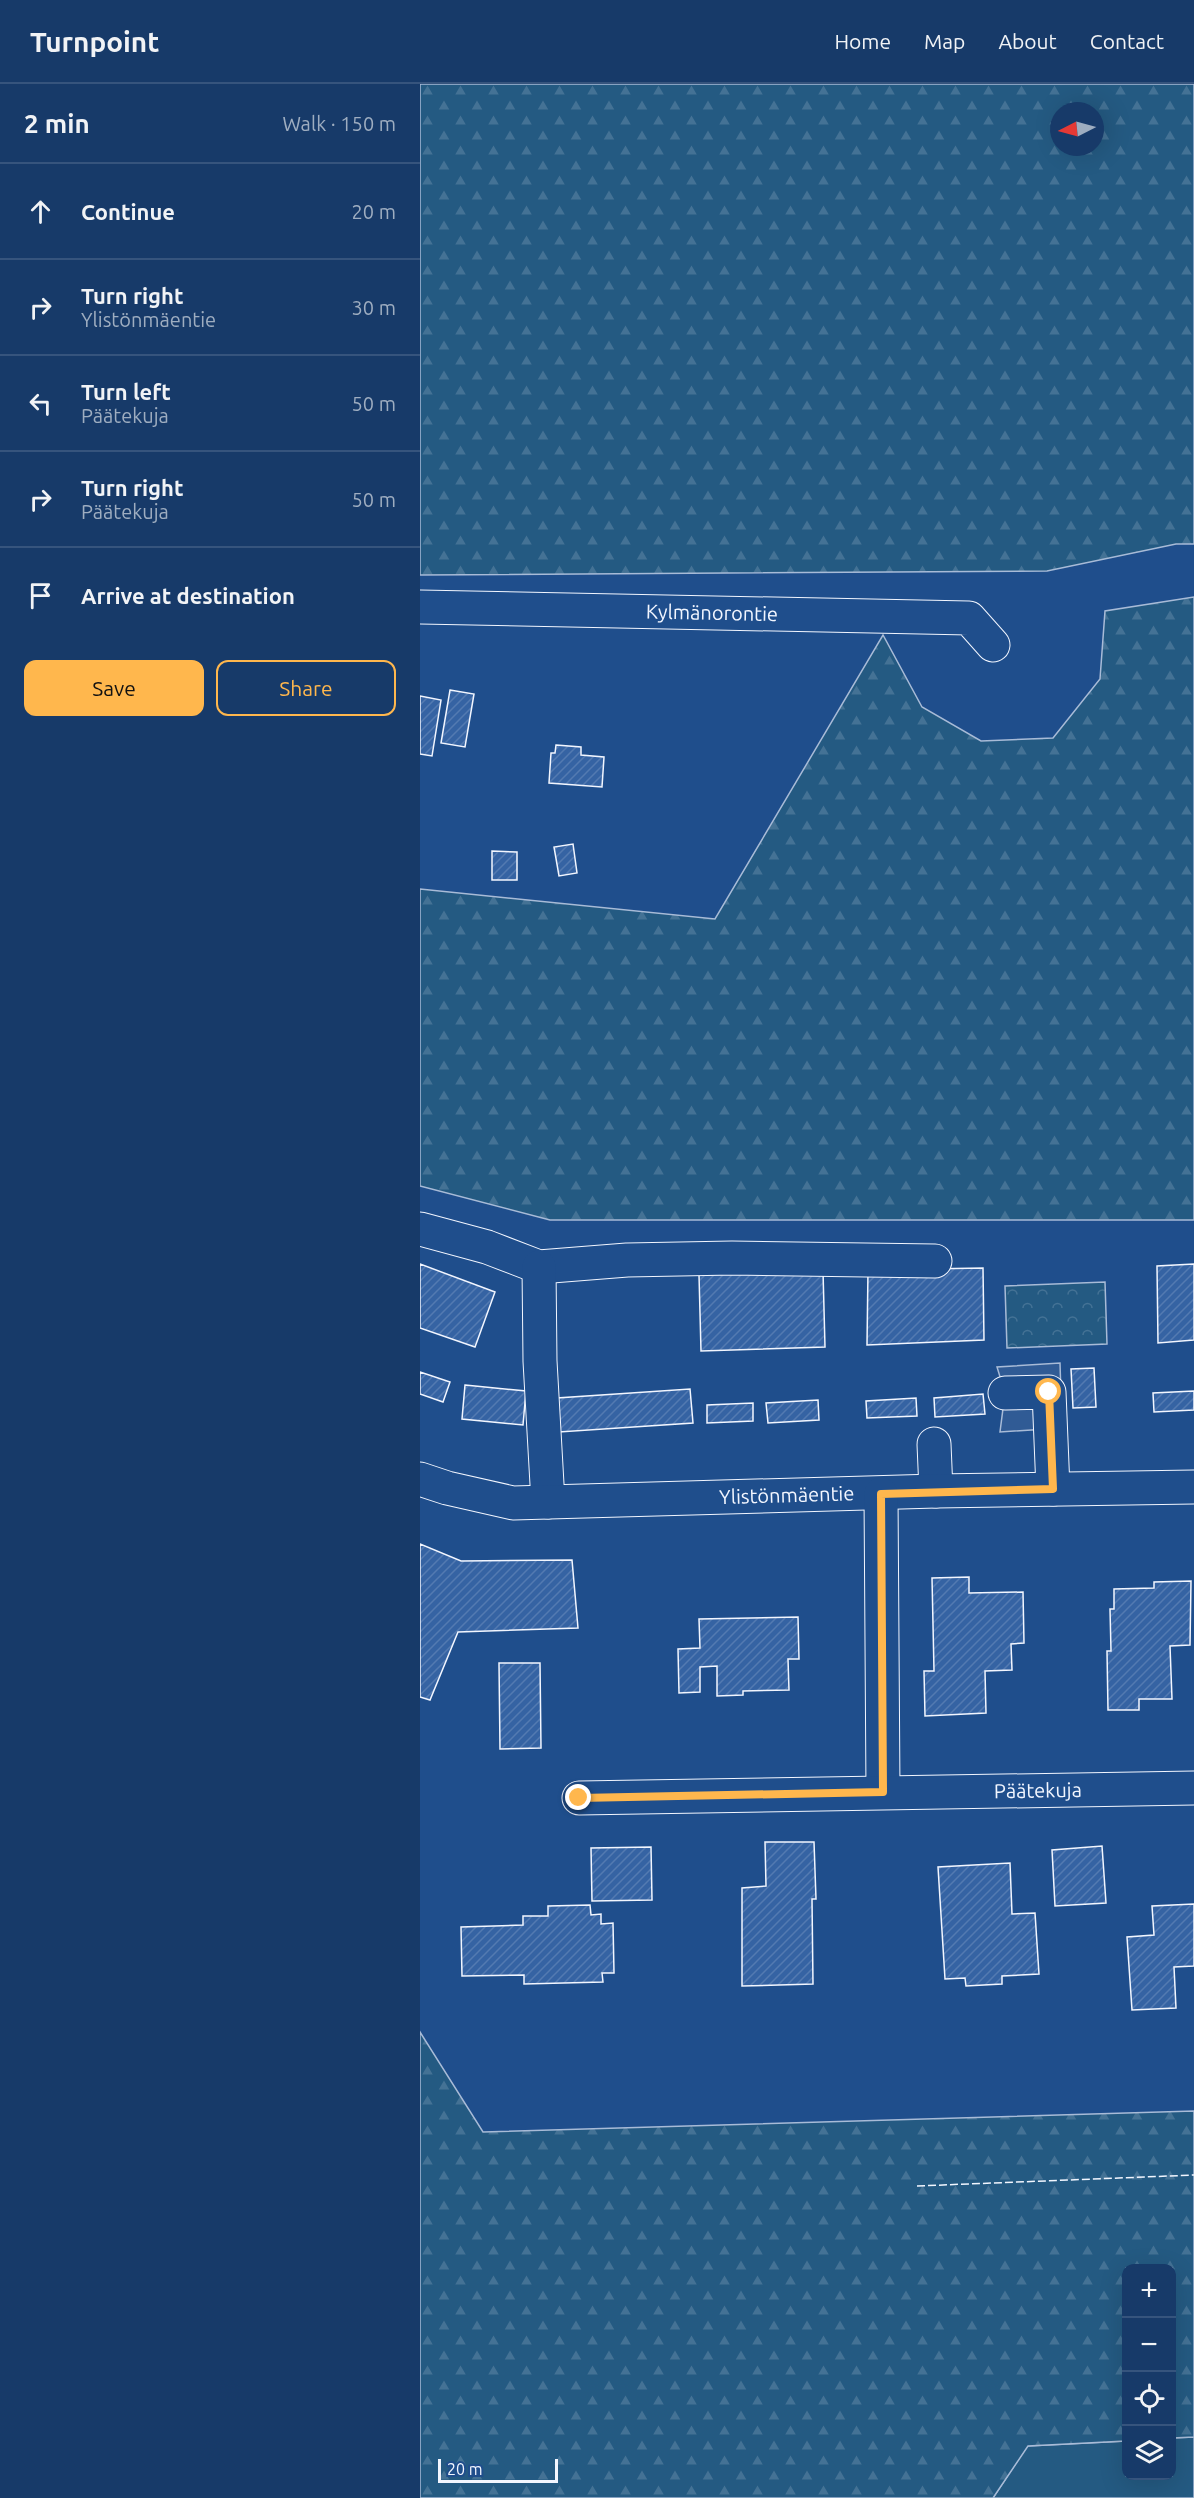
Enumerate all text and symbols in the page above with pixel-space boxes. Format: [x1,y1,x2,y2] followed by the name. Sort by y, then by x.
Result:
[30,26,159,57] text: Turnpoint
[834,29,891,53] text: Home
[924,29,965,53] text: Map
[998,29,1057,53] text: About
[1090,29,1164,53] text: Contact
[1050,102,1104,156] north arrow
[24,109,90,138] text: 2 min
[283,112,396,135] text: Walk · 150 m
[24,195,57,228] icon: ahead
[81,199,175,224] text: Continue
[352,200,396,223] text: 20 m
[81,283,183,308] text: Turn right
[24,291,57,324] icon: right
[352,296,396,319] text: 30 m
[81,308,216,331] text: Ylistönmäentie
[81,379,171,404] text: Turn left
[24,387,57,420] icon: left
[352,392,396,415] text: 50 m
[81,404,169,427] text: Päätekuja
[81,475,183,500] text: Turn right
[24,483,57,516] icon: right
[352,488,396,511] text: 50 m
[81,500,169,523] text: Päätekuja
[24,579,57,612] icon: arrive
[81,583,295,608] text: Arrive at destination
[646,600,778,625] street label: Kylmänorontie
[24,660,204,716] button: Save
[216,660,396,716] button: Share
[1035,1378,1061,1404] route start
[719,1481,855,1508] street label: Ylistönmäentie
[994,1778,1082,1802] street label: Päätekuja
[565,1784,591,1810] route end
[1122,2264,1176,2480] map controls
[1122,2264,1176,2318] button: +
[1122,2318,1176,2372] button: −
[1122,2372,1176,2426] button: locate
[1122,2426,1176,2480] button: layers
[438,2456,558,2484] scale bar
[447,2460,483,2478] text: 20 m

